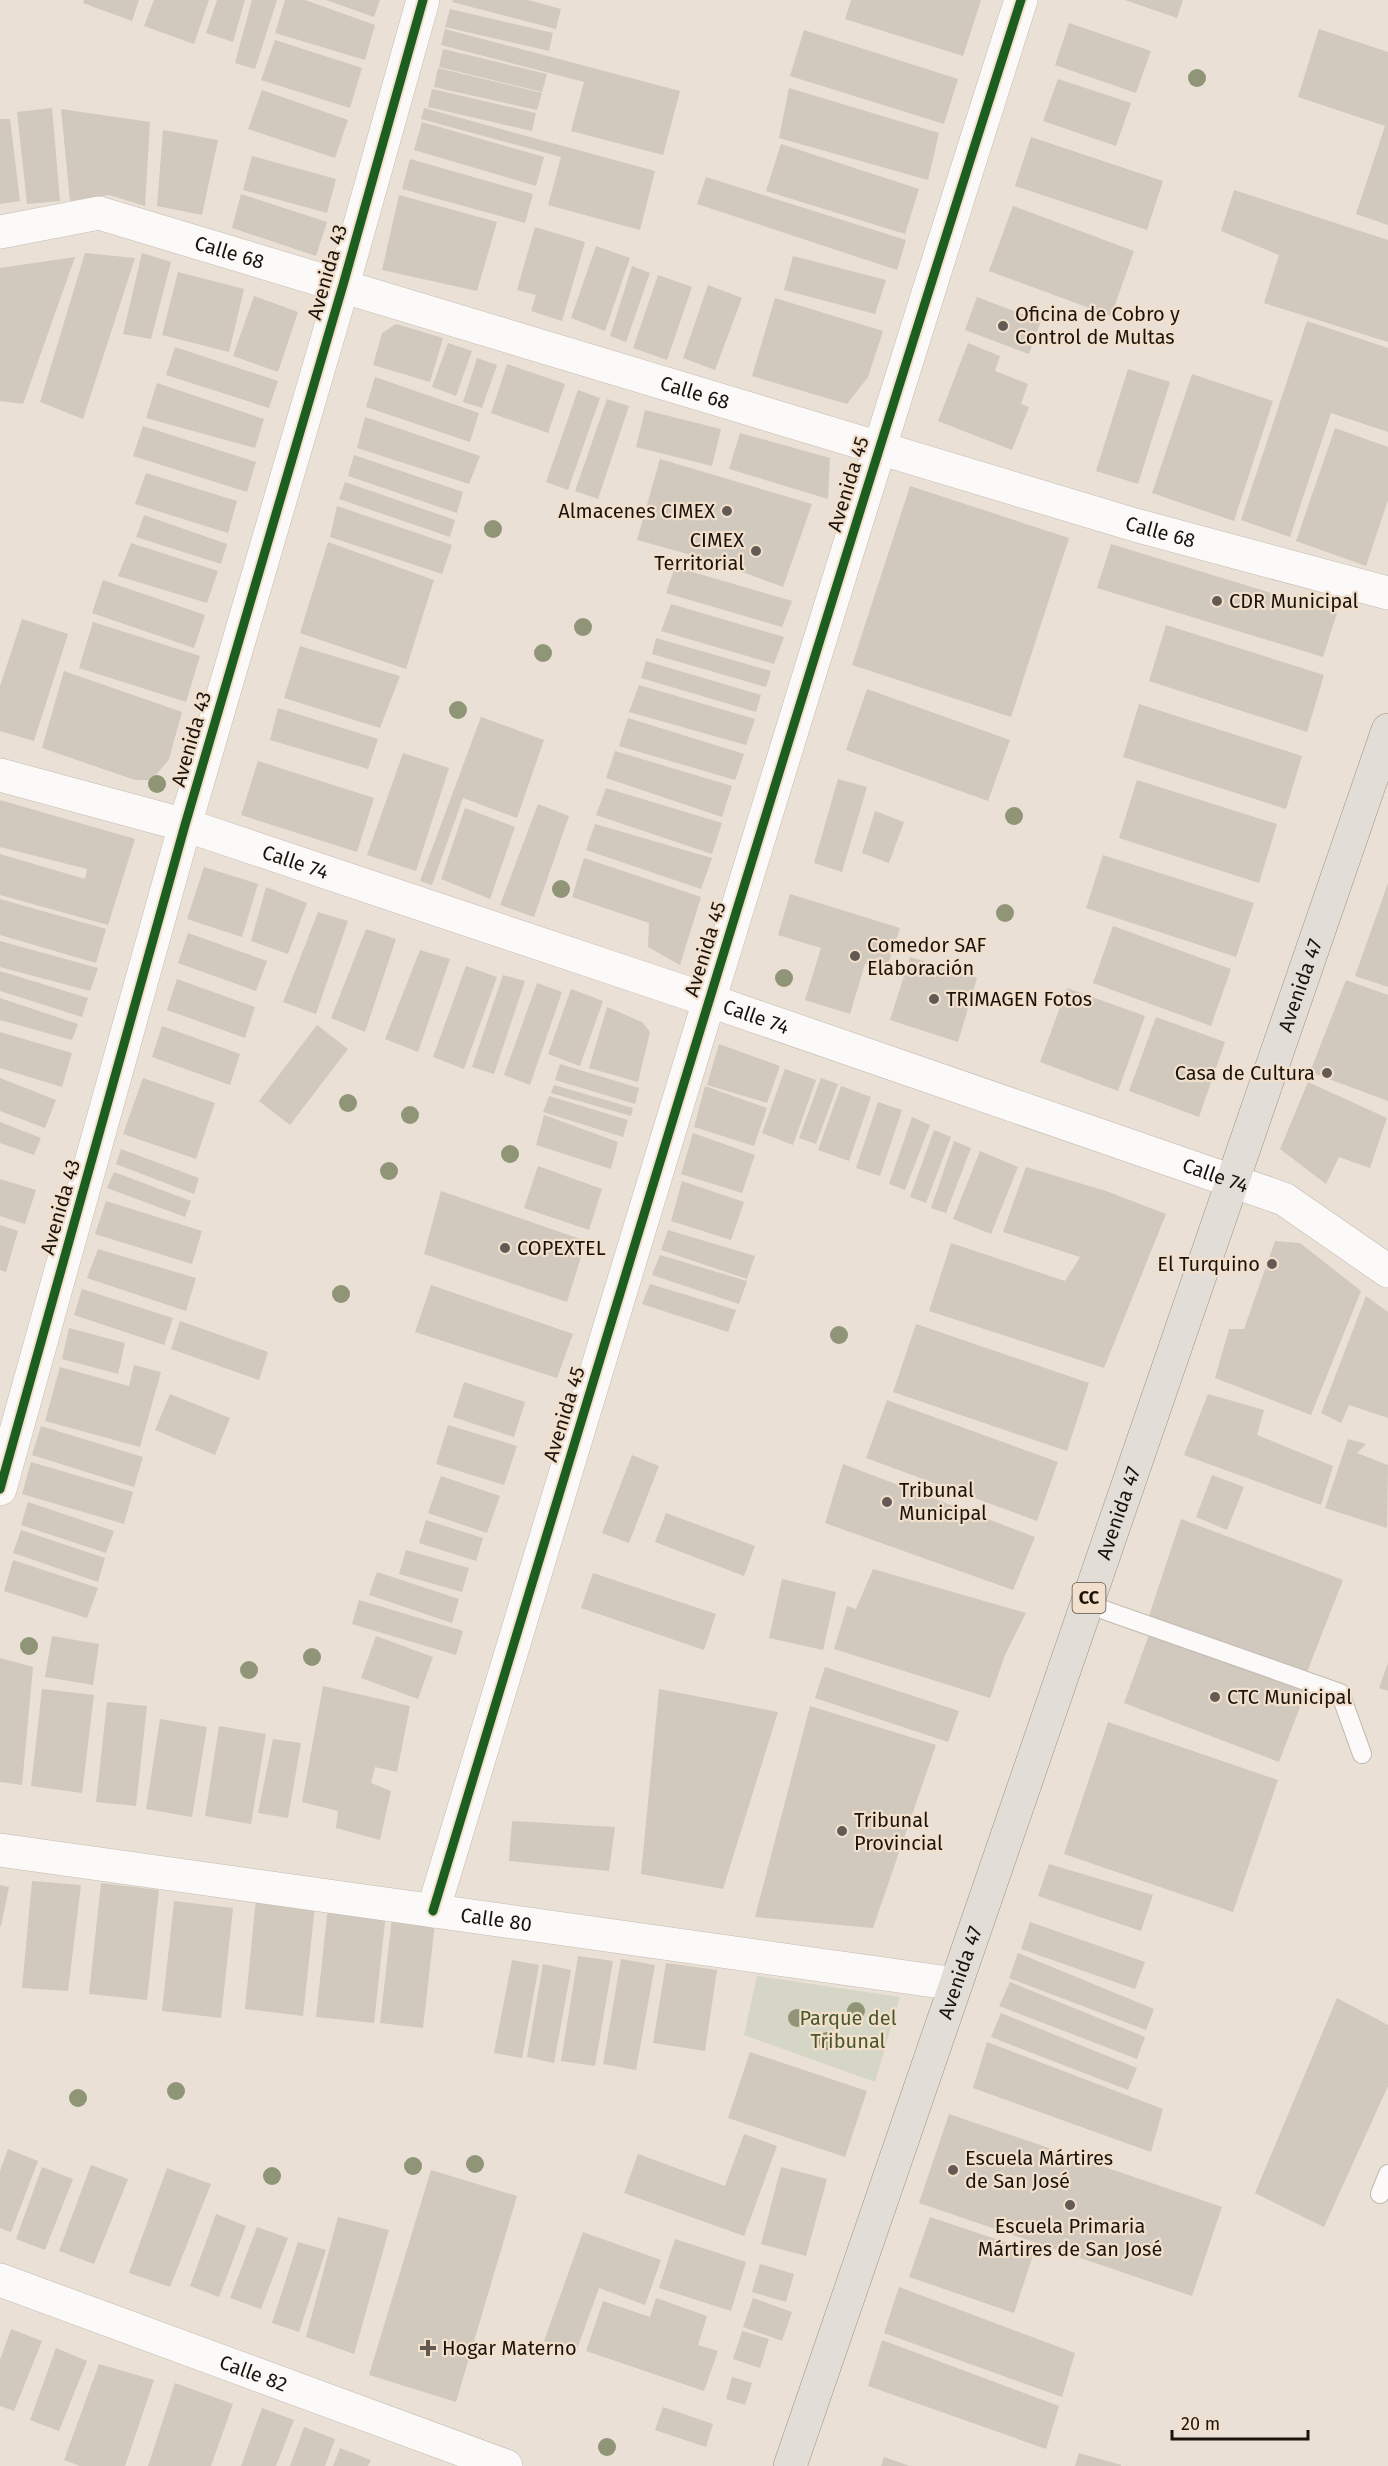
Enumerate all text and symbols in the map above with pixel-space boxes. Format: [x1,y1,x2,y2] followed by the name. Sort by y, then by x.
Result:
[302,222,352,322] street label: Avenida 43
[192,231,267,274] street label: Calle 68
[1015,302,1180,349] place label: Oficina de Cobro y Control de Multas
[996,319,1010,333] marker: Oficina de Cobro y Control de Multas
[657,371,732,414] street label: Calle 68
[822,434,874,534] street label: Avenida 45
[558,499,715,523] place label: Almacenes CIMEX
[720,504,734,518] marker: Almacenes CIMEX
[1123,511,1198,553] street label: Calle 68
[654,528,744,575] place label: CIMEX Territorial
[749,544,763,558] marker: CIMEX Territorial
[1229,589,1359,613] place label: CDR Municipal
[1210,594,1224,608] marker: CDR Municipal
[166,689,216,789] street label: Avenida 43
[259,840,332,884] street label: Calle 74
[679,899,731,999] street label: Avenida 45
[867,933,986,980] place label: Comedor SAF Elaboración
[1273,936,1327,1035] street label: Avenida 47
[848,949,862,963] marker: Comedor SAF Elaboración
[946,987,1092,1011] place label: TRIMAGEN Fotos
[927,992,941,1006] marker: TRIMAGEN Fotos
[720,994,793,1039] street label: Calle 74
[1175,1061,1315,1085] place label: Casa de Cultura
[1320,1066,1334,1080] marker: Casa de Cultura
[1179,1153,1252,1198] street label: Calle 74
[35,1157,85,1257] street label: Avenida 43
[517,1236,606,1260] place label: COPEXTEL
[498,1241,512,1255] marker: COPEXTEL
[1157,1252,1260,1276] place label: El Turquino
[1265,1257,1279,1271] marker: El Turquino
[538,1364,590,1464] street label: Avenida 45
[1091,1463,1145,1563] street label: Avenida 47
[899,1478,987,1525] place label: Tribunal Municipal
[880,1495,894,1509] marker: Tribunal Municipal
[1072,1583,1106,1613] road number: CC
[1227,1685,1352,1709] place label: CTC Municipal
[1208,1690,1222,1704] marker: CTC Municipal
[854,1808,943,1855] place label: Tribunal Provincial
[835,1824,849,1838] marker: Tribunal Provincial
[459,1903,533,1936] street label: Calle 80
[933,1923,987,2022] street label: Avenida 47
[799,2006,897,2053] park label: Parque del Tribunal
[965,2146,1113,2193] place label: Escuela Mártires de San José
[946,2163,960,2177] marker: Escuela Mártires de San José
[1063,2198,1077,2212] marker: Escuela Primaria Mártires de San José
[978,2214,1162,2261] place label: Escuela Primaria Mártires de San José
[442,2336,577,2360] place label: Hogar Materno
[419,2339,437,2357] marker: Hogar Materno
[216,2350,291,2397] street label: Calle 82
[1172,2403,1308,2441] scale bar
[1181,2413,1220,2435] text: 20 m

